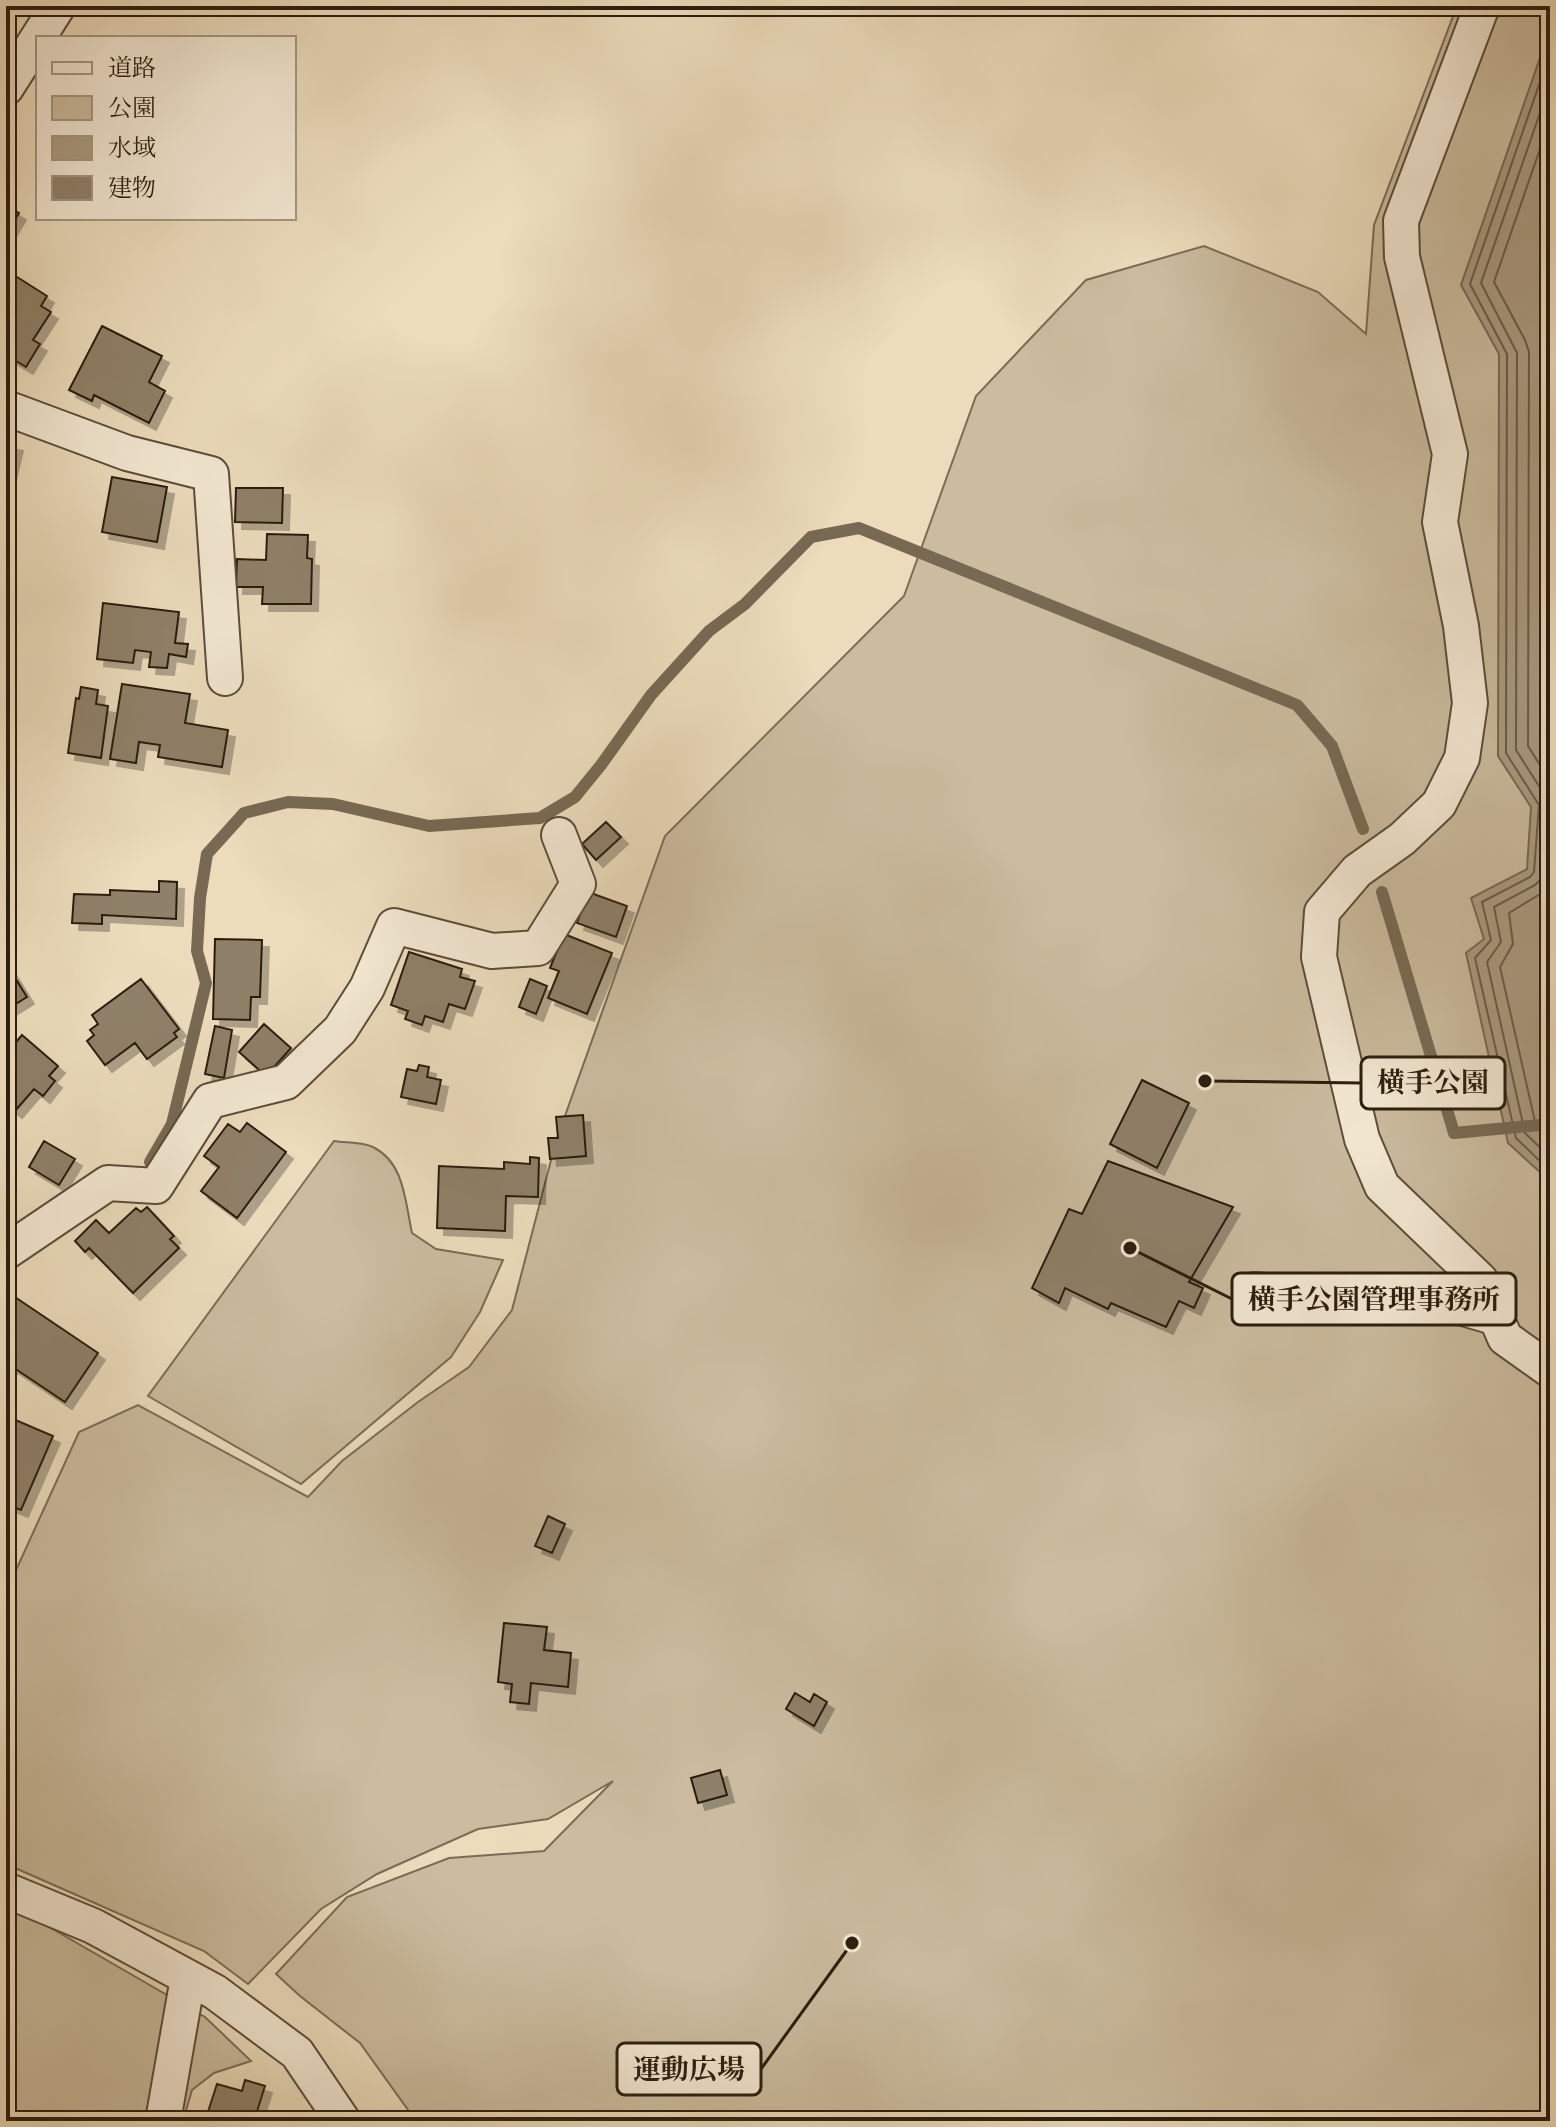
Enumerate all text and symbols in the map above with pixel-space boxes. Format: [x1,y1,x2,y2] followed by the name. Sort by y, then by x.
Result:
[36,36,296,220] legend
[108,50,156,85] text: 道路
[108,90,156,125] text: 公園
[108,130,156,165] text: 水域
[108,170,156,205] text: 建物
[1361,1057,1505,1109] callout: 横手公園
[1377,1061,1489,1102] text: 横手公園
[1232,1273,1516,1325] callout: 横手公園管理事務所
[1248,1278,1500,1319] text: 横手公園管理事務所
[617,2043,761,2095] callout: 運動広場
[633,2048,745,2089] text: 運動広場

